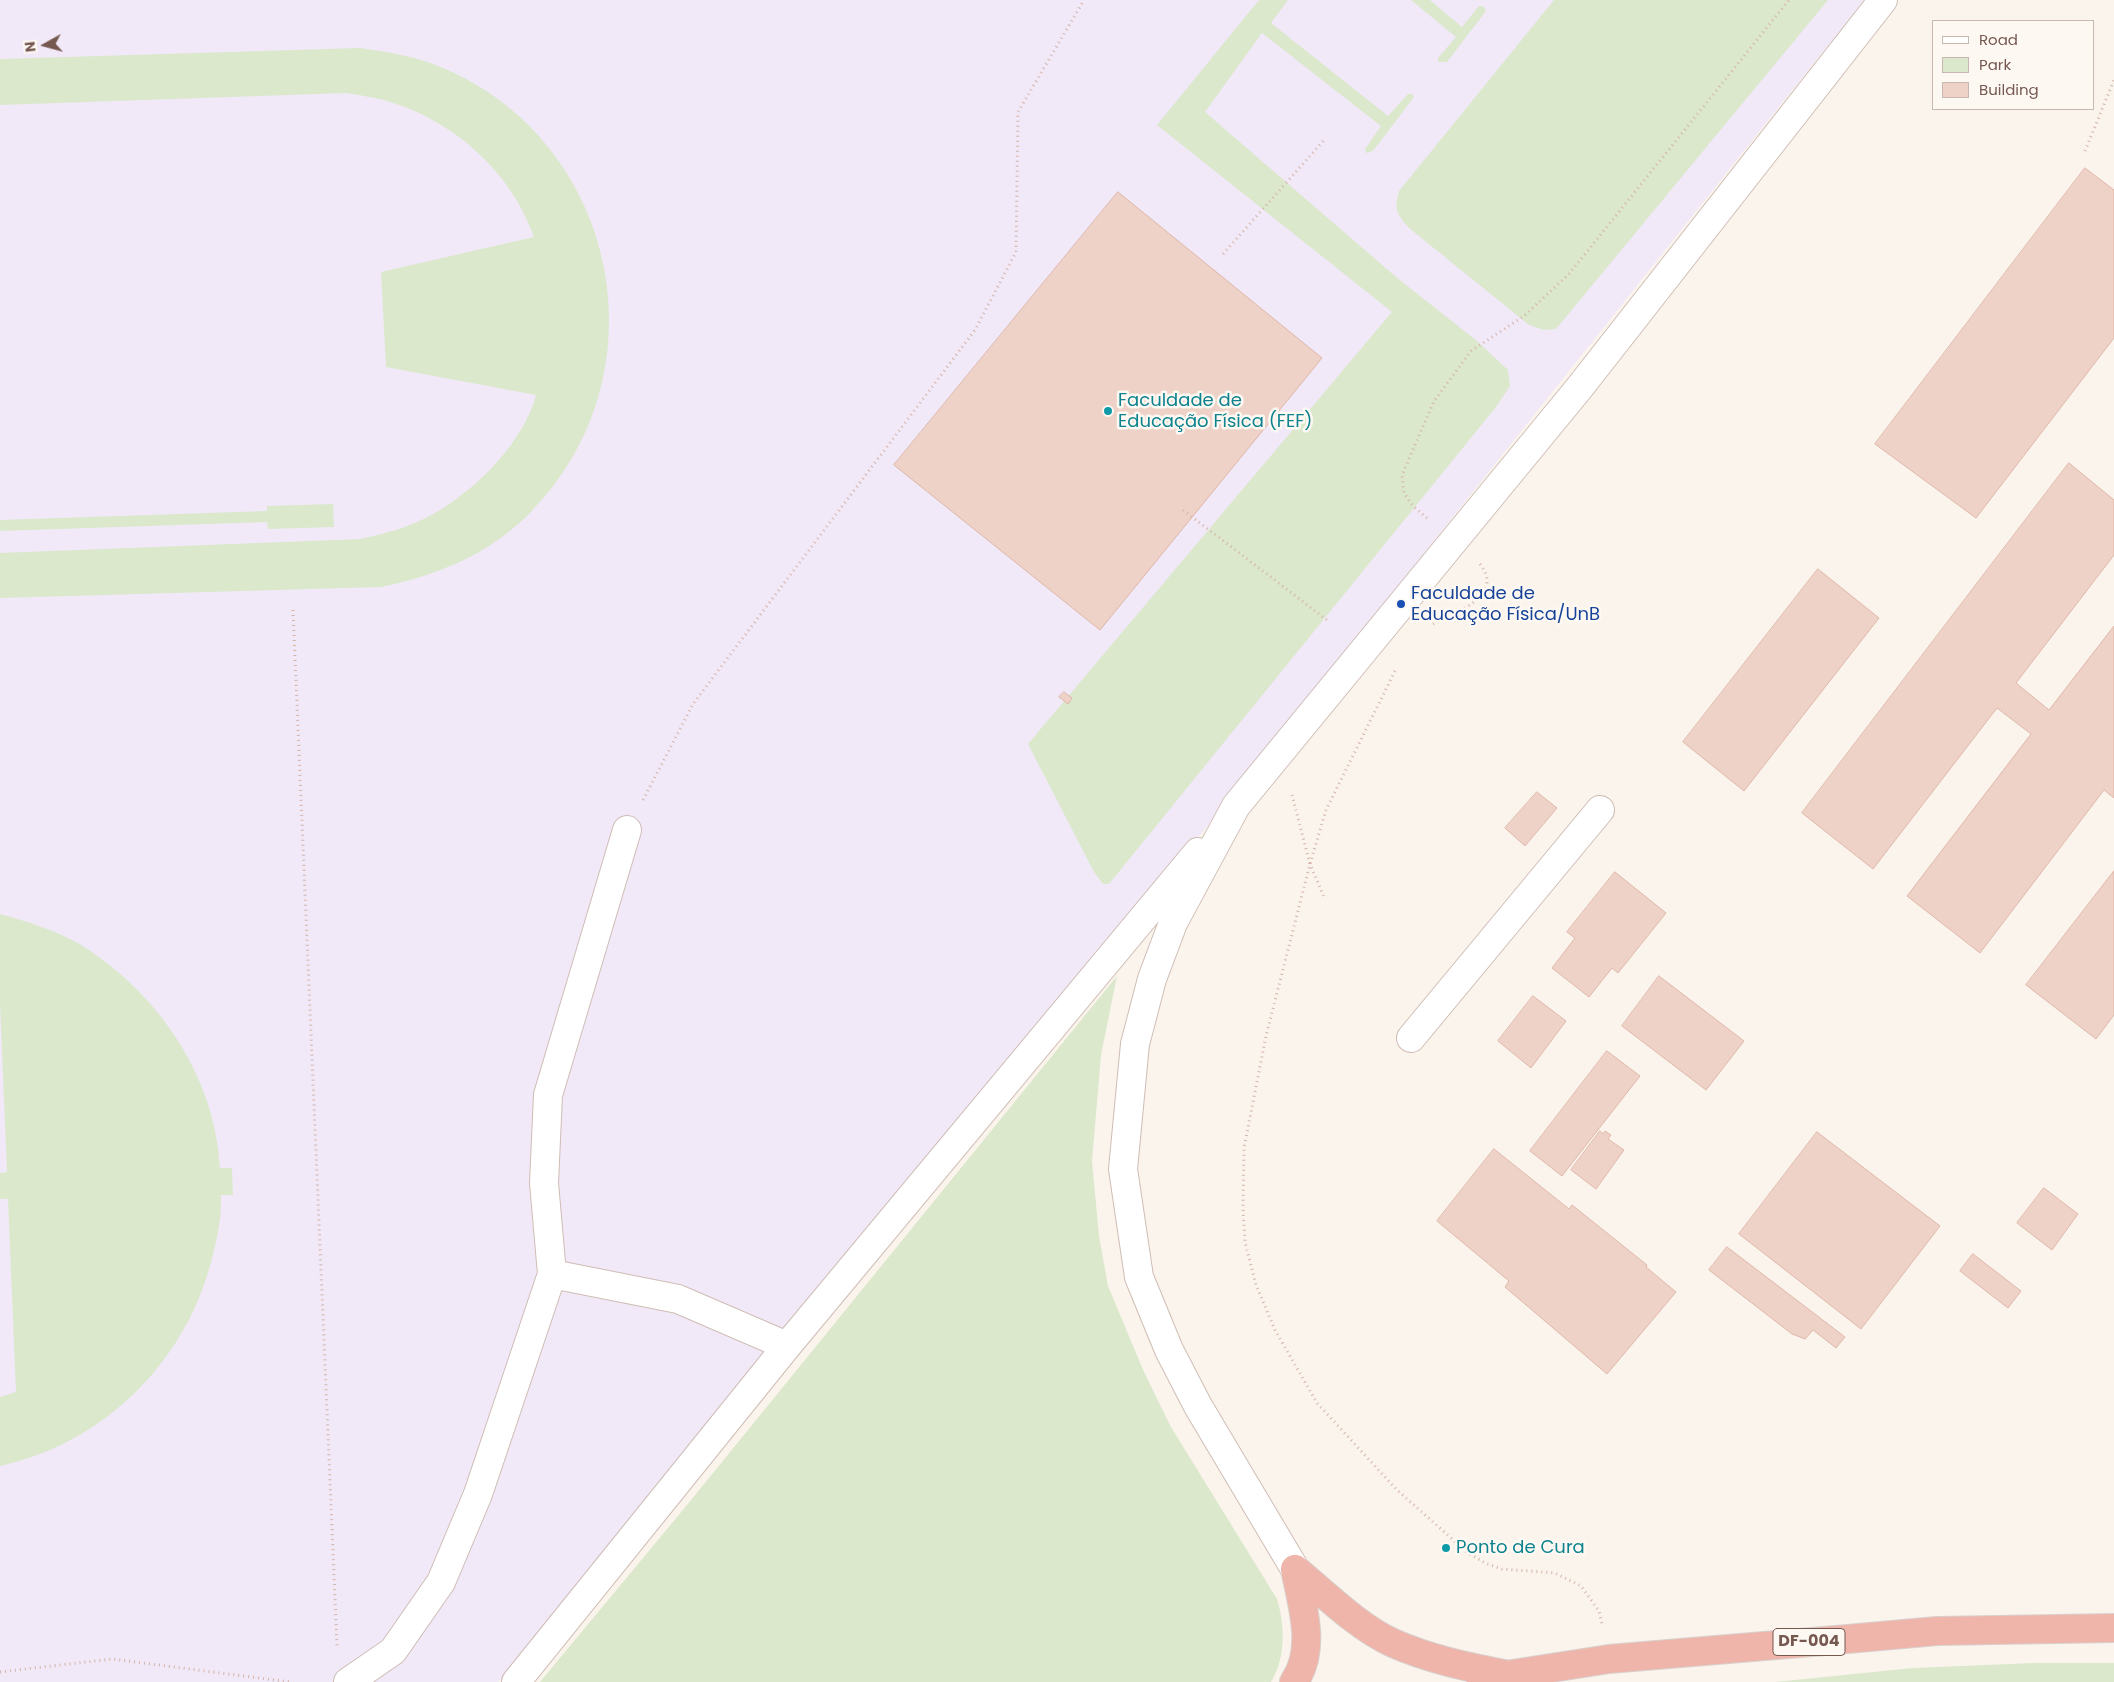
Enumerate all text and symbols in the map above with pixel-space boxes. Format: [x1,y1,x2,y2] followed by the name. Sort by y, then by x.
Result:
[20,20,70,70] north arrow
[1932,20,2094,110] legend
[1979,29,2018,50] text: Road
[20,40,41,53] text: N
[1979,54,2011,75] text: Park
[1979,79,2039,100] text: Building
[1118,390,1312,432] place label: Faculdade de Educação Física (FEF)
[1102,405,1114,417] marker: Faculdade de Educação Física (FEF)
[1411,583,1600,626] place label: Faculdade de Educação Física/UnB
[1395,598,1407,610] marker: Faculdade de Educação Física/UnB
[1456,1537,1585,1559] place label: Ponto de Cura
[1440,1542,1452,1554] marker: Ponto de Cura
[1773,1628,1845,1655] road number: DF-004

